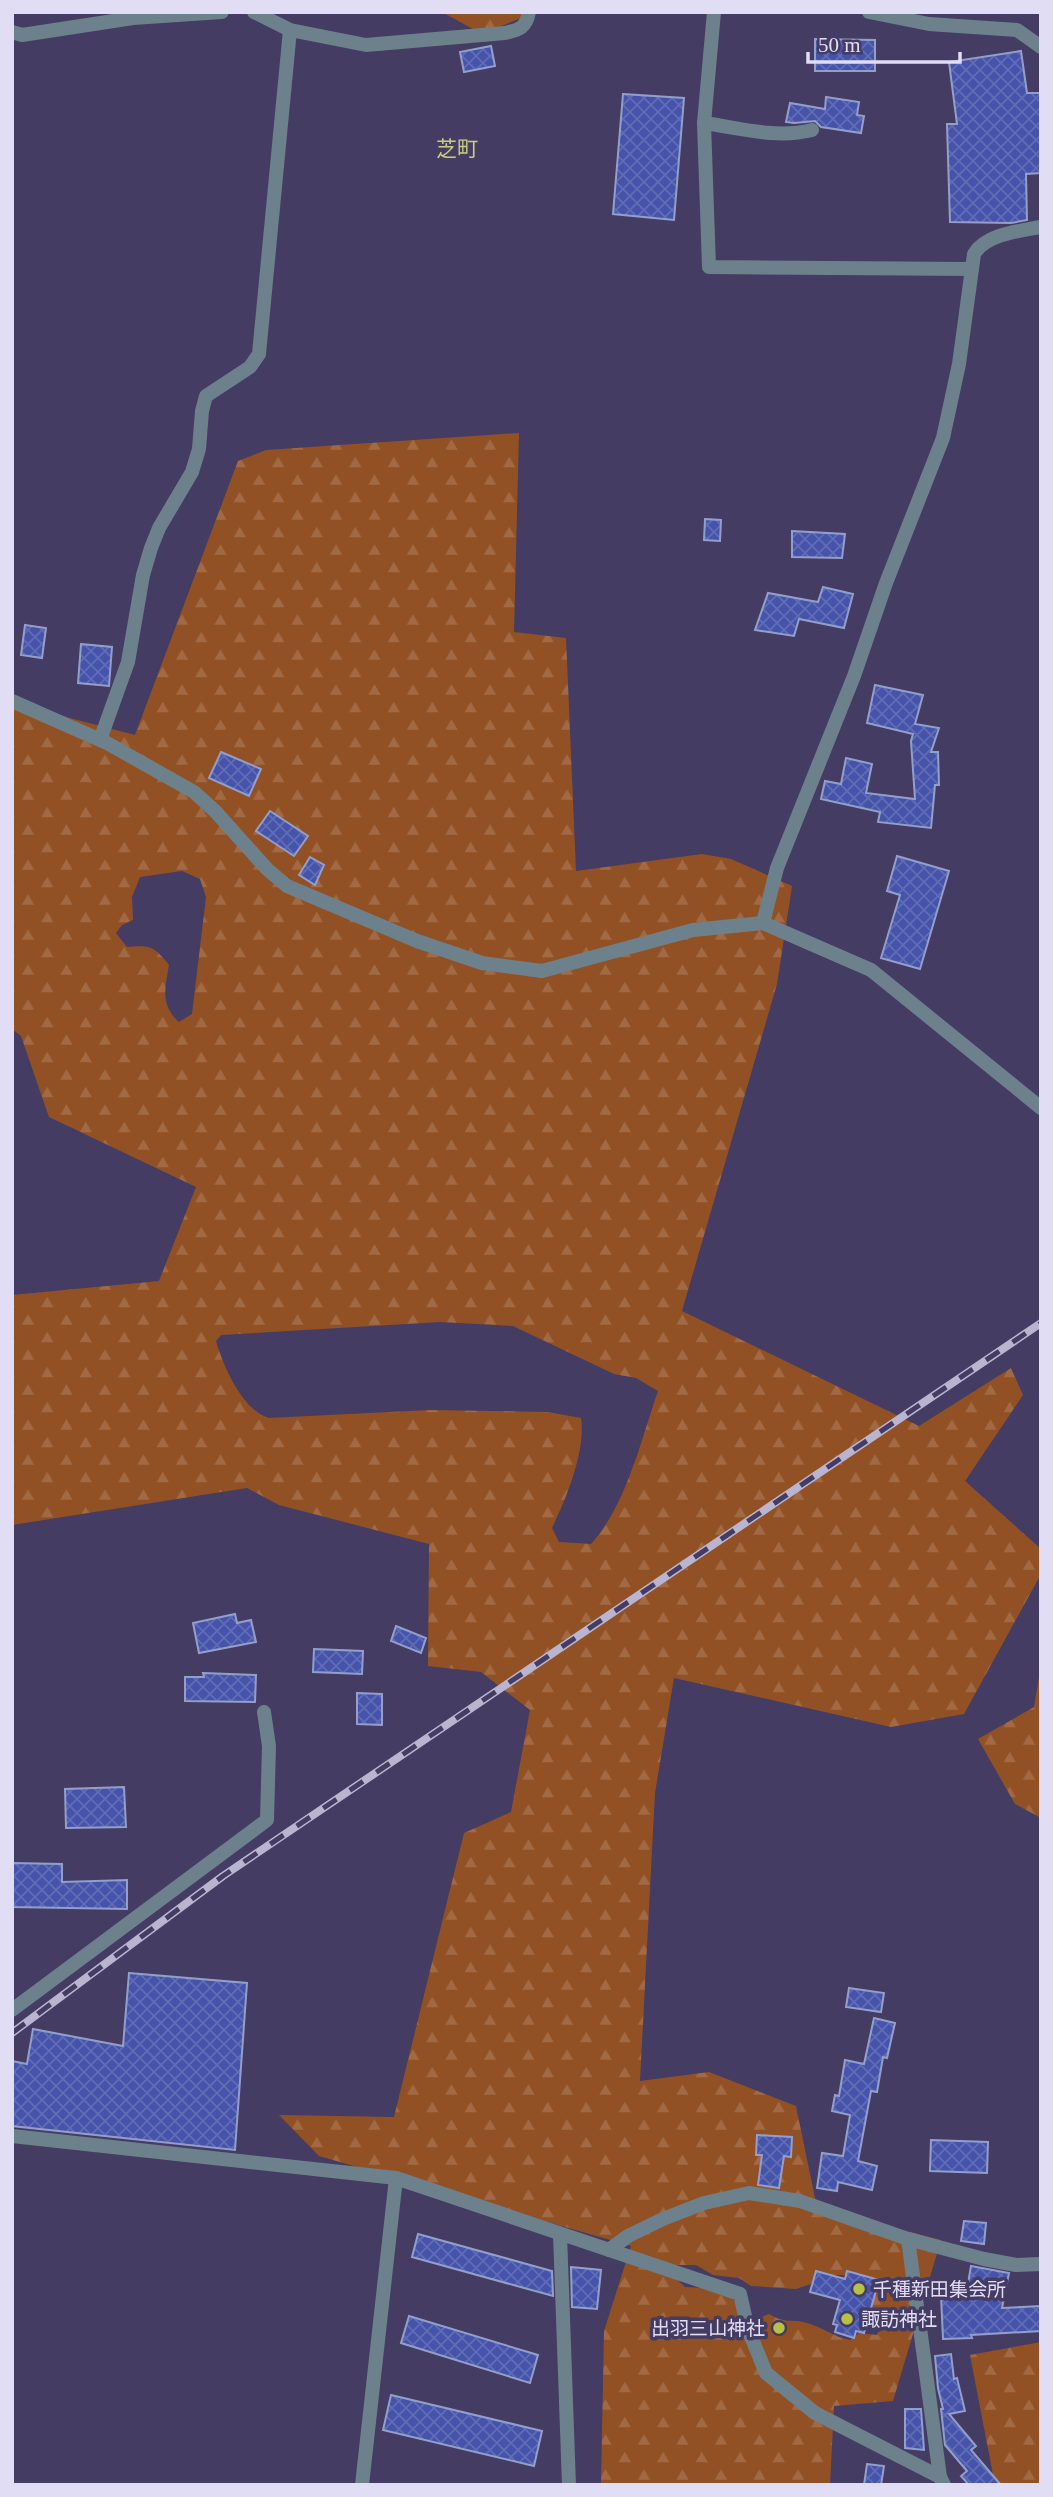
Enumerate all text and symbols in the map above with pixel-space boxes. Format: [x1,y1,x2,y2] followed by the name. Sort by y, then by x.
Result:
[808,21,960,65] scale bar
[818,33,861,57] text: 50 m
[436,137,478,161] district label: 芝町
[873,2279,1006,2300] place label: 千種新田集会所
[851,2281,867,2297] marker: 千種新田集会所
[861,2309,937,2330] place label: 諏訪神社
[839,2311,855,2327] marker: 諏訪神社
[651,2318,765,2339] place label: 出羽三山神社
[771,2320,787,2336] marker: 出羽三山神社

